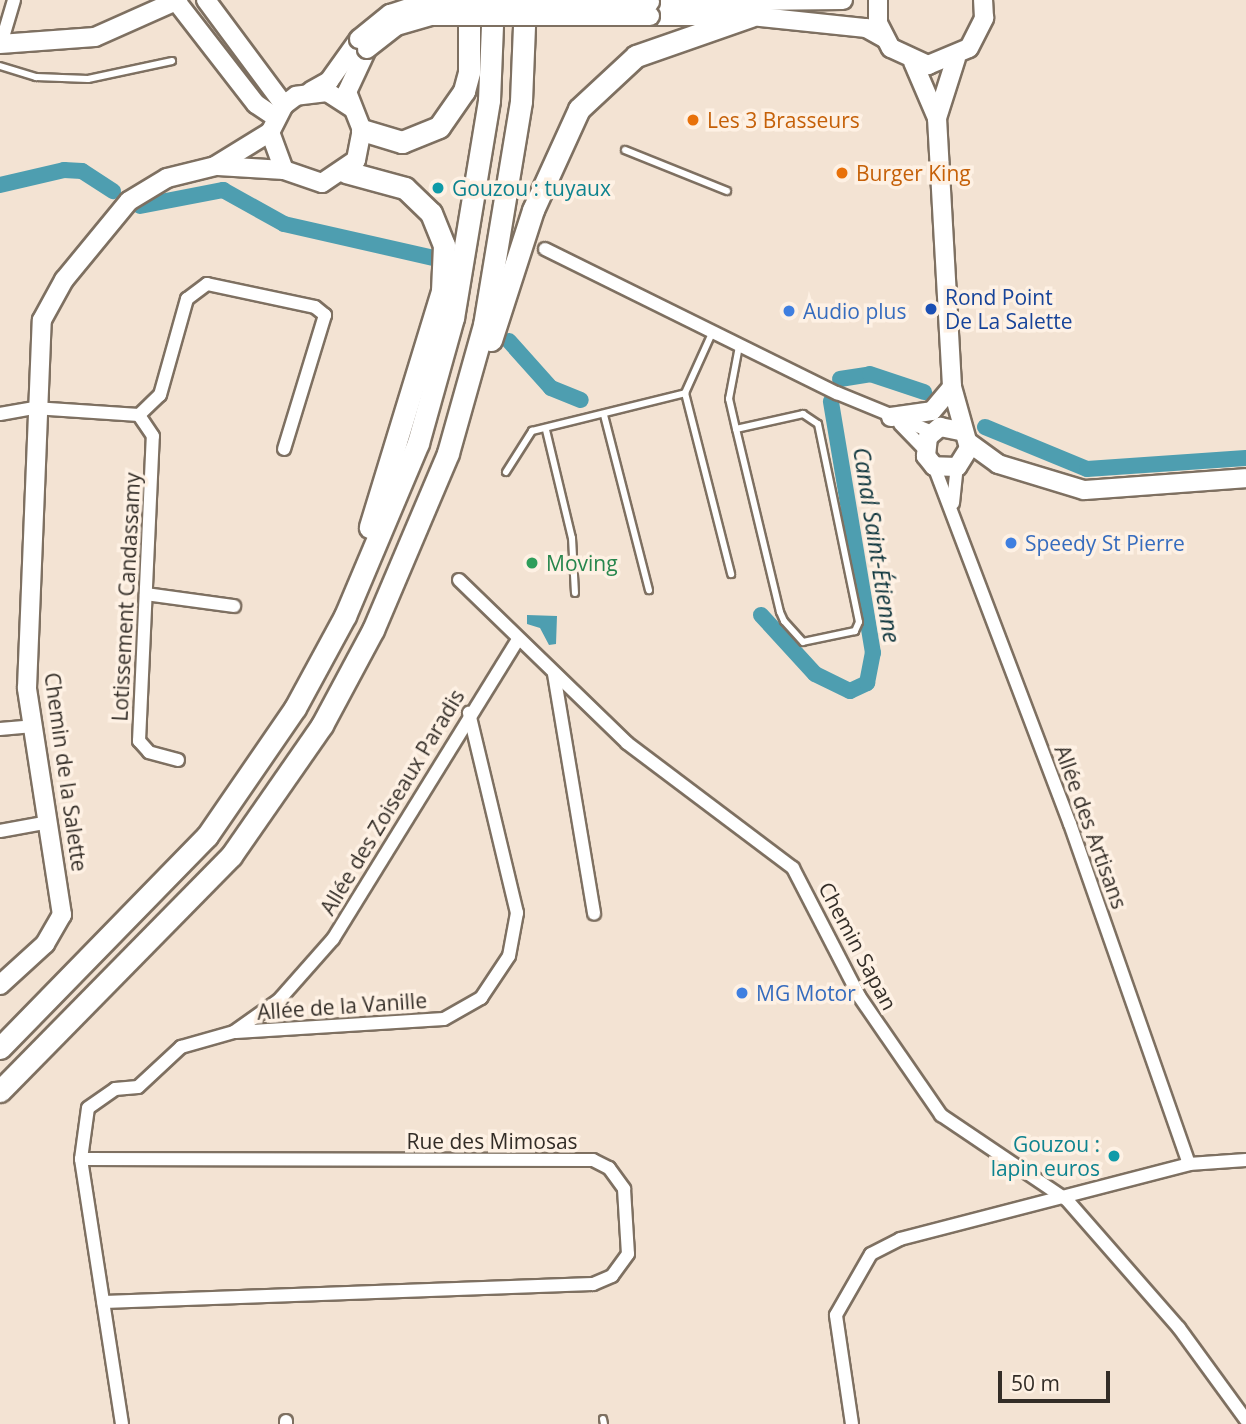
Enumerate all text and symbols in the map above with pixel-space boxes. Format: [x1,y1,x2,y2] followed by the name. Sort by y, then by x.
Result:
[707,107,860,133] place label: Les 3 Brasseurs
[685,112,701,128] marker: Les 3 Brasseurs
[856,160,971,186] place label: Burger King
[834,165,850,181] marker: Burger King
[452,175,611,201] place label: Gouzou : tuyaux
[430,180,446,196] marker: Gouzou : tuyaux
[945,284,1073,334] place label: Rond Point De La Salette
[803,298,906,324] place label: Audio plus
[923,301,939,317] marker: Rond Point De La Salette
[781,303,797,319] marker: Audio plus
[848,445,906,645] water label: Canal Saint-Étienne
[107,472,145,722] street label: Lotissement Candassamy
[1025,530,1185,556] place label: Speedy St Pierre
[1003,535,1019,551] marker: Speedy St Pierre
[546,550,618,576] place label: Moving
[524,555,540,571] marker: Moving
[40,671,92,873] street label: Chemin de la Salette
[315,685,469,919] street label: Allée des Zoiseaux Paradis
[1050,742,1132,912] street label: Allée des Artisans
[814,878,902,1014] street label: Chemin Sapan
[756,980,856,1006] place label: MG Motor
[734,985,750,1001] marker: MG Motor
[256,987,428,1025] street label: Allée de la Vanille
[406,1128,578,1154] street label: Rue des Mimosas
[991,1131,1100,1181] place label: Gouzou : lapin euros
[1106,1148,1122,1164] marker: Gouzou : lapin euros
[1001,1358,1113,1402] scale bar
[1011,1369,1060,1397] text: 50 m

